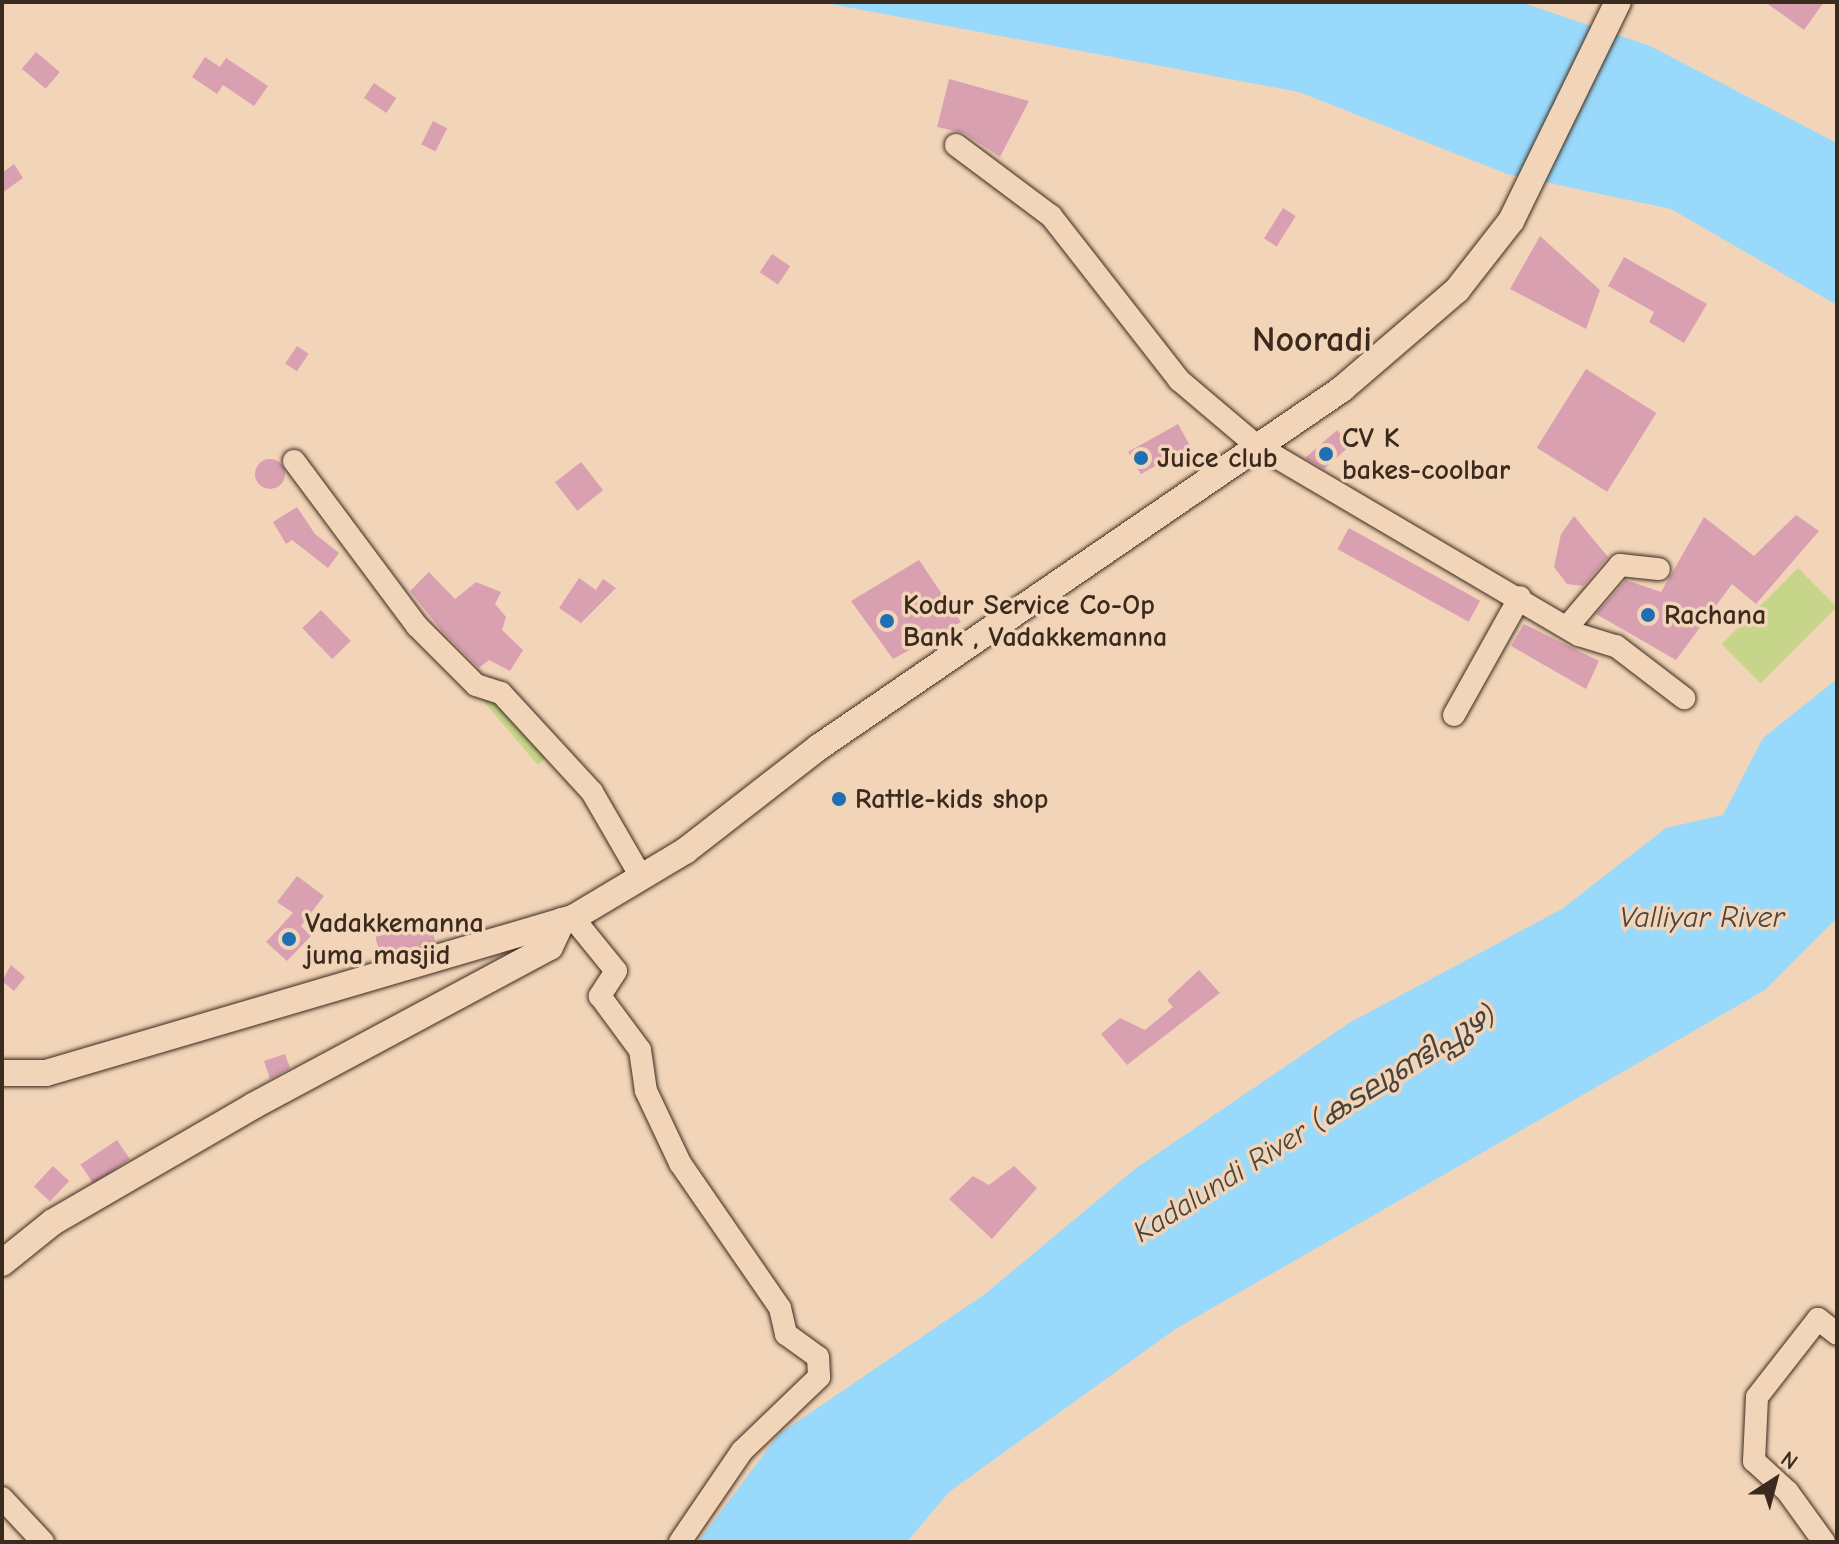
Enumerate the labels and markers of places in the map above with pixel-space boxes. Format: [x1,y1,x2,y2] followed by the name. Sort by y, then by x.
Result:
[1342,421,1510,487] place label: CV K bakes-coolbar
[1157,441,1277,475] place label: Juice club
[1317,445,1335,463] marker: CV K bakes-coolbar
[1132,449,1150,467] marker: Juice club
[903,588,1167,654] place label: Kodur Service Co-Op Bank , Vadakkemanna
[1664,598,1766,632] place label: Rachana
[1639,606,1657,624] marker: Rachana
[878,612,896,630] marker: Kodur Service Co-Op Bank , Vadakkemanna
[855,782,1048,816] place label: Rattle-kids shop
[830,790,848,808] marker: Rattle-kids shop
[305,906,484,972] place label: Vadakkemanna juma masjid
[280,930,298,948] marker: Vadakkemanna juma masjid

